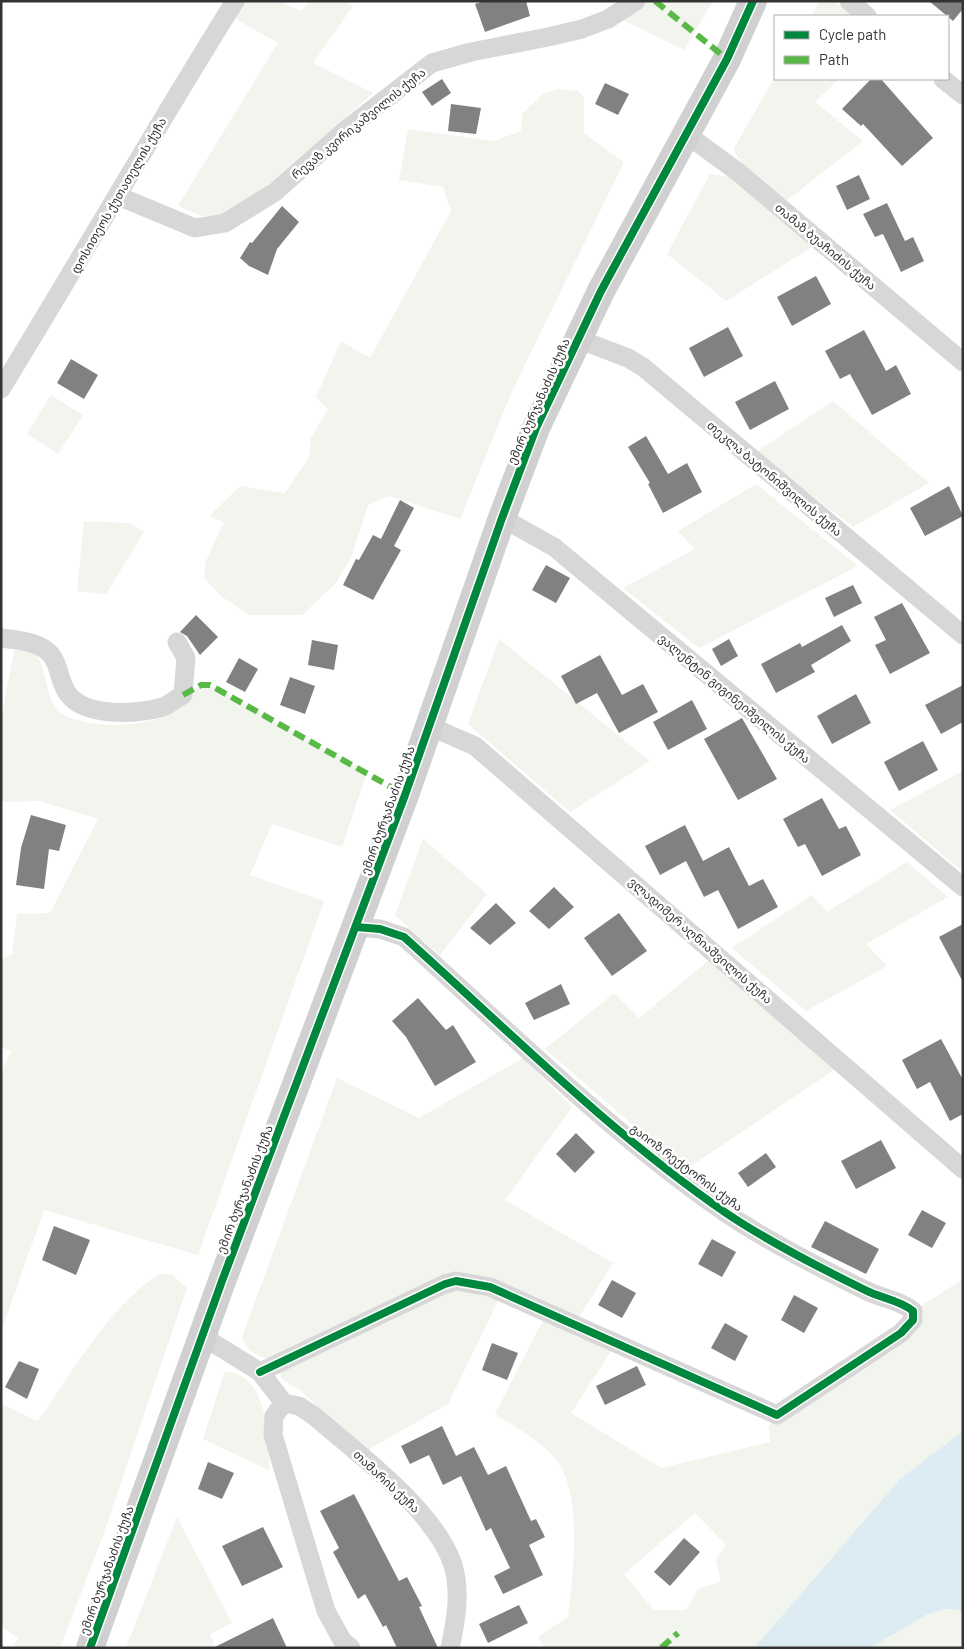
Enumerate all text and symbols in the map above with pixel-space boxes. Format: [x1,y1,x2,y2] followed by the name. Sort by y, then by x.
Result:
[774,15,949,80] legend
[819,25,886,43] text: Cycle path
[819,50,849,68] text: Path
[288,65,429,183] street label: რევაზ კვირიკაშვილის ქუჩა
[67,115,170,276] street label: დოსითეოს ქუთათელის ქუჩა
[772,200,879,293] street label: თამაზ ბუაჩიძის ქუჩა
[504,336,573,466] street label: ემირ ბურჯანაძის ქუჩა
[703,417,845,540] street label: თეკლა ბატონიშვილის ქუჩა
[655,631,814,767] street label: ვალენტინ გიგინეიშვილის ქუჩა
[357,744,418,877] street label: ემირ ბურჯანაძის ქუჩა
[625,874,776,1008] street label: ვლადიმერ აღნიაშვილის ქუჩა
[628,1120,746,1214] street label: გაიოზ რექტორის ქუჩა
[213,1123,276,1255] street label: ემირ ბურჯანაძის ქუჩა
[350,1447,423,1516] street label: თამარის ქუჩა
[76,1504,137,1637] street label: ემირ ბურჯანაძის ქუჩა

